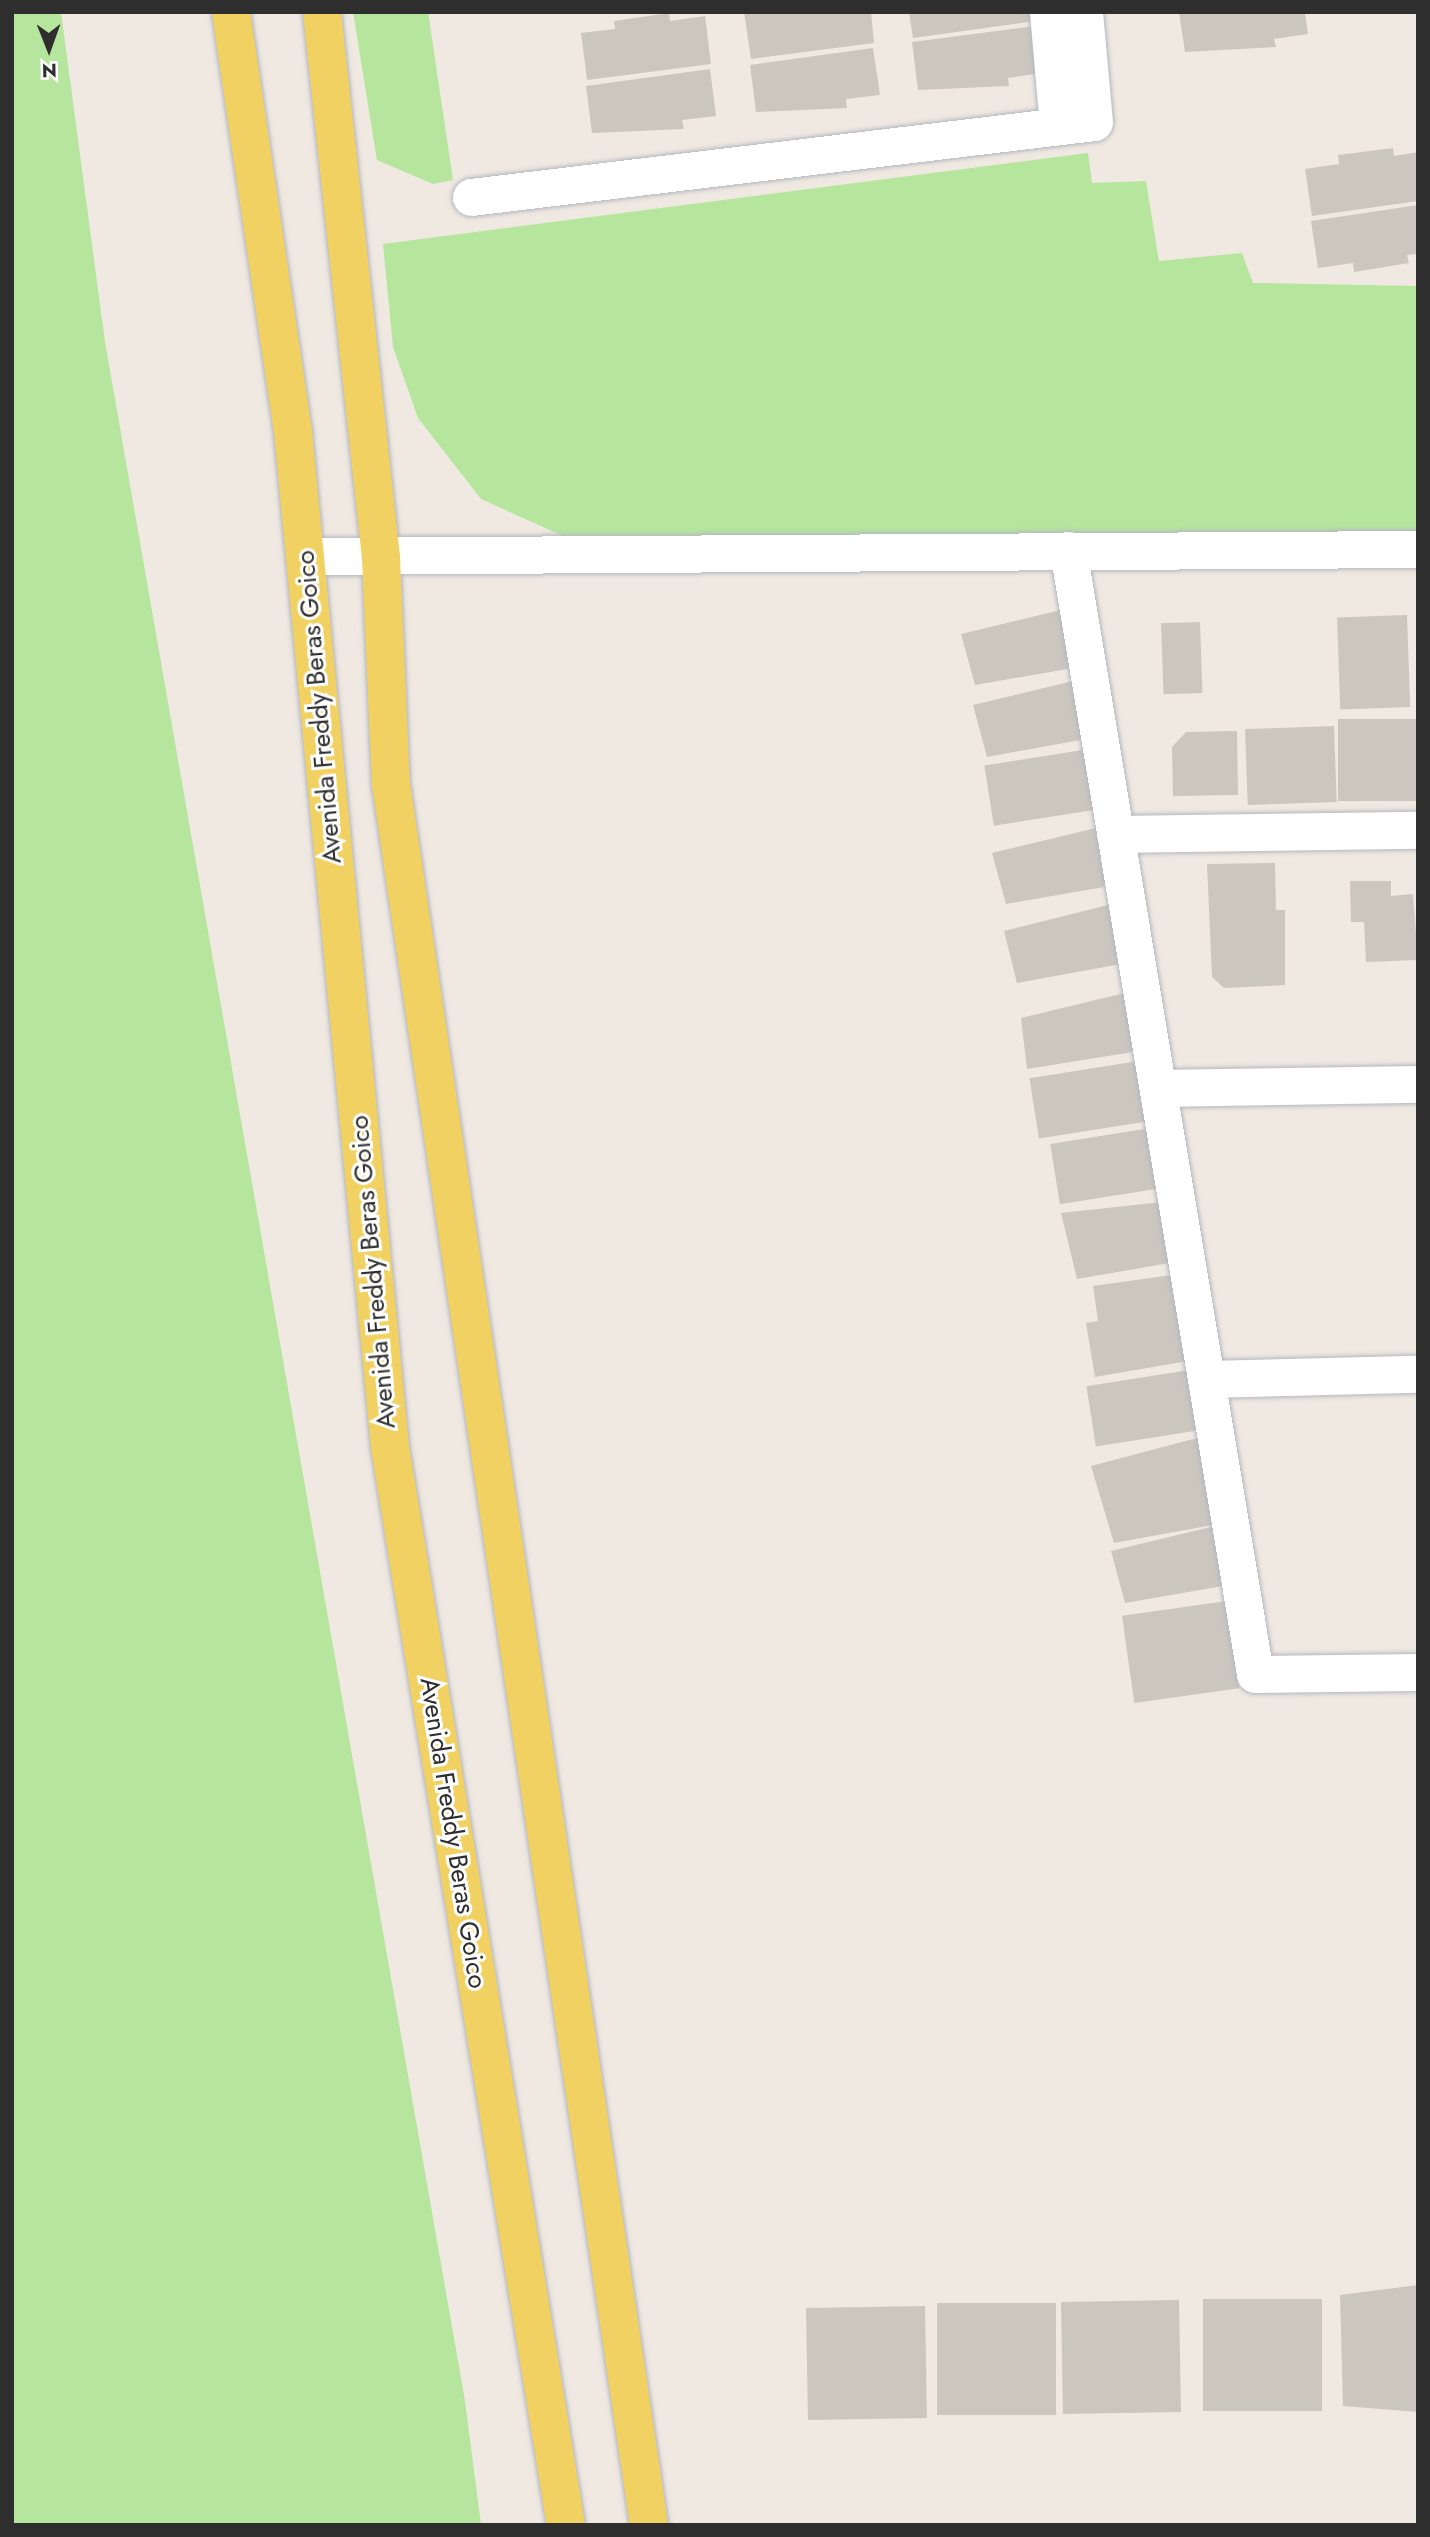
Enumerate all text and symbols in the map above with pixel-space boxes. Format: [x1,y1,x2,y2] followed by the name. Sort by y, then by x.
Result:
[14,14,84,84] north arrow
[42,57,57,84] text: N
[290,549,348,865] street label: Avenida Freddy Beras Goico
[344,1114,402,1430] street label: Avenida Freddy Beras Goico
[413,1675,493,1991] street label: Avenida Freddy Beras Goico

